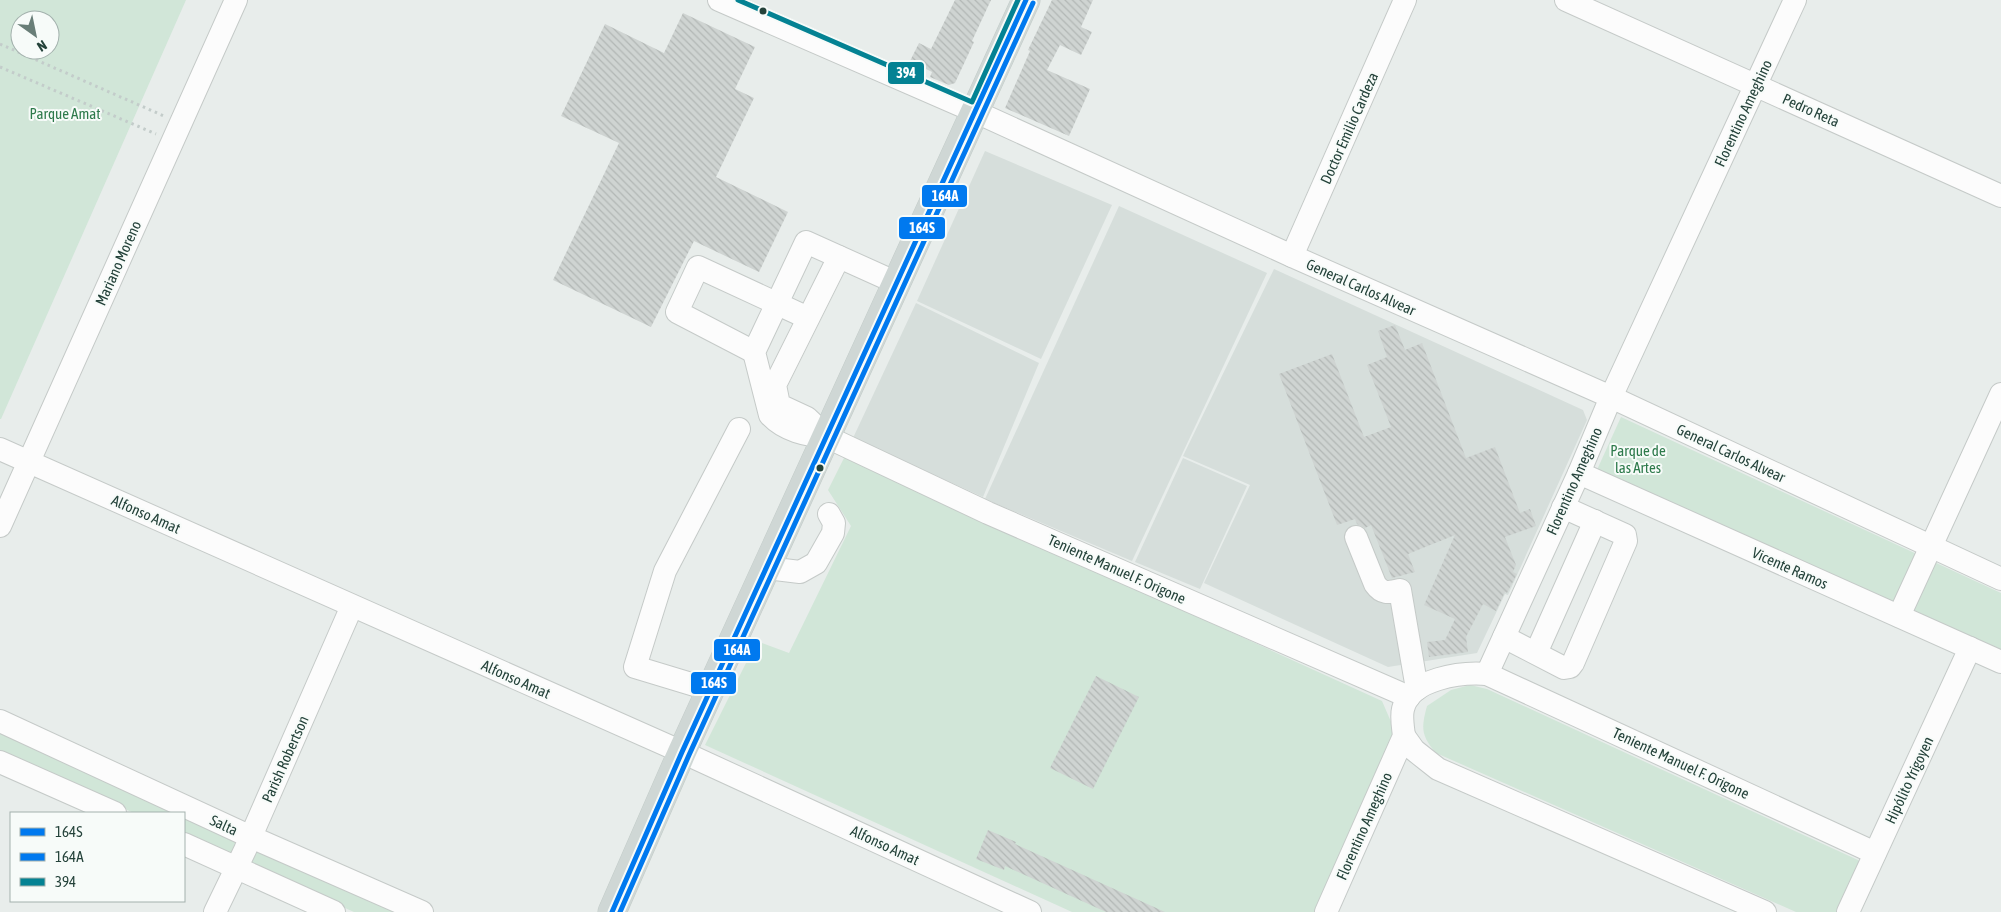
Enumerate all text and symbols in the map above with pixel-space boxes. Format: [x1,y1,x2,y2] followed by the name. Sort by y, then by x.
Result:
[758,6,768,16] unlabelled marker
[10,10,60,60] north arrow
[34,37,50,55] text: N
[1711,57,1775,169] street label: Florentino Ameghino
[887,61,925,85] line badge: 394
[896,65,916,81] text: 394
[1317,70,1381,186] street label: Doctor Emilio Cardeza
[1780,90,1842,130] street label: Pedro Reta
[29,105,101,122] park label: Parque Amat
[921,184,968,208] line badge: 164A
[932,188,958,204] text: 164A
[898,216,946,240] line badge: 164S
[92,218,144,308] street label: Mariano Moreno
[909,220,935,236] text: 164S
[1304,255,1419,319] street label: General Carlos Alvear
[1674,420,1788,486] street label: General Carlos Alvear
[1543,425,1605,537] street label: Florentino Ameghino
[1610,442,1666,476] park label: Parque de las Artes
[815,463,825,473] unlabelled marker
[109,491,183,537] street label: Alfonso Amat
[1046,531,1189,607] street label: Teniente Manuel F. Origone
[1750,544,1830,592] street label: Vicente Ramos
[713,638,761,662] line badge: 164A
[724,642,750,658] text: 164A
[479,656,553,702] street label: Alfonso Amat
[690,671,737,695] line badge: 164S
[701,675,727,691] text: 164S
[258,713,312,805] street label: Parish Robertson
[1610,724,1752,802] street label: Teniente Manuel F. Origone
[1881,734,1937,826] street label: Hipólito Yrigoyen
[1333,770,1395,882] street label: Florentino Ameghino
[207,811,241,839] street label: Salta
[10,812,185,902] legend
[848,822,922,868] street label: Alfonso Amat
[55,823,82,840] text: 164S
[55,848,84,865] text: 164A
[55,873,76,890] text: 394

